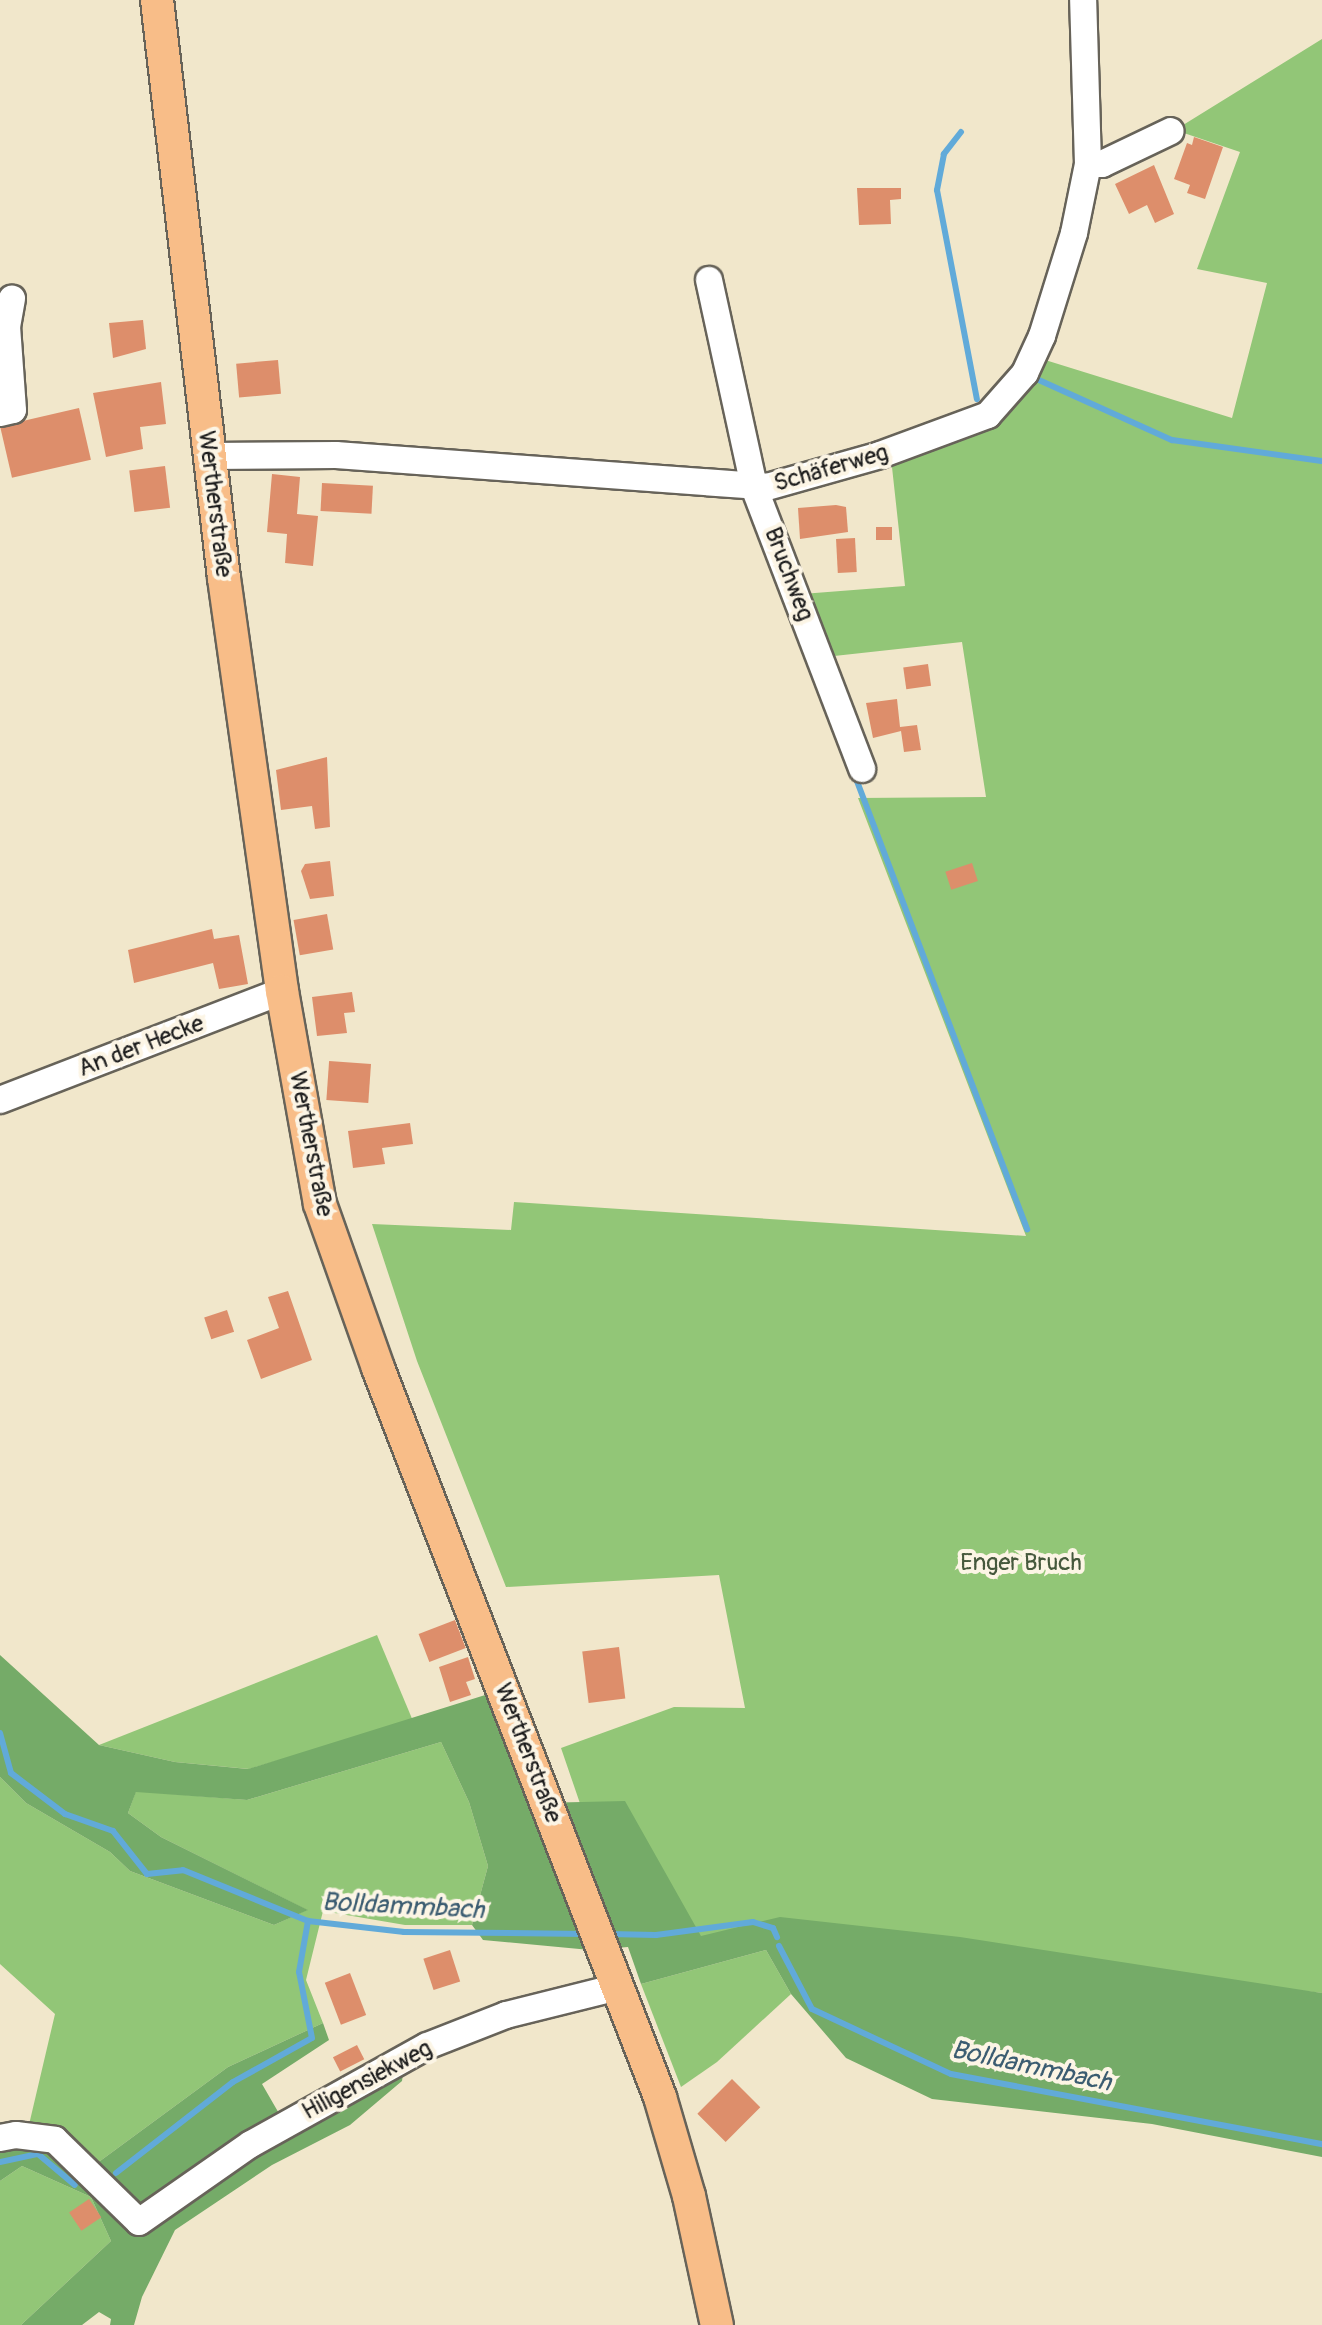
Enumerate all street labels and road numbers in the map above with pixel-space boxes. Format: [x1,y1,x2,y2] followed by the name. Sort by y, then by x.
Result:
[192,429,238,579] street label: Wertherstraße
[770,438,892,498] street label: Schäferweg
[758,523,820,625] street label: Bruchweg
[74,1009,208,1083] street label: An der Hecke
[283,1069,339,1219] street label: Wertherstraße
[488,1679,568,1827] street label: Wertherstraße
[297,2034,437,2126] street label: Hiligensiekweg

